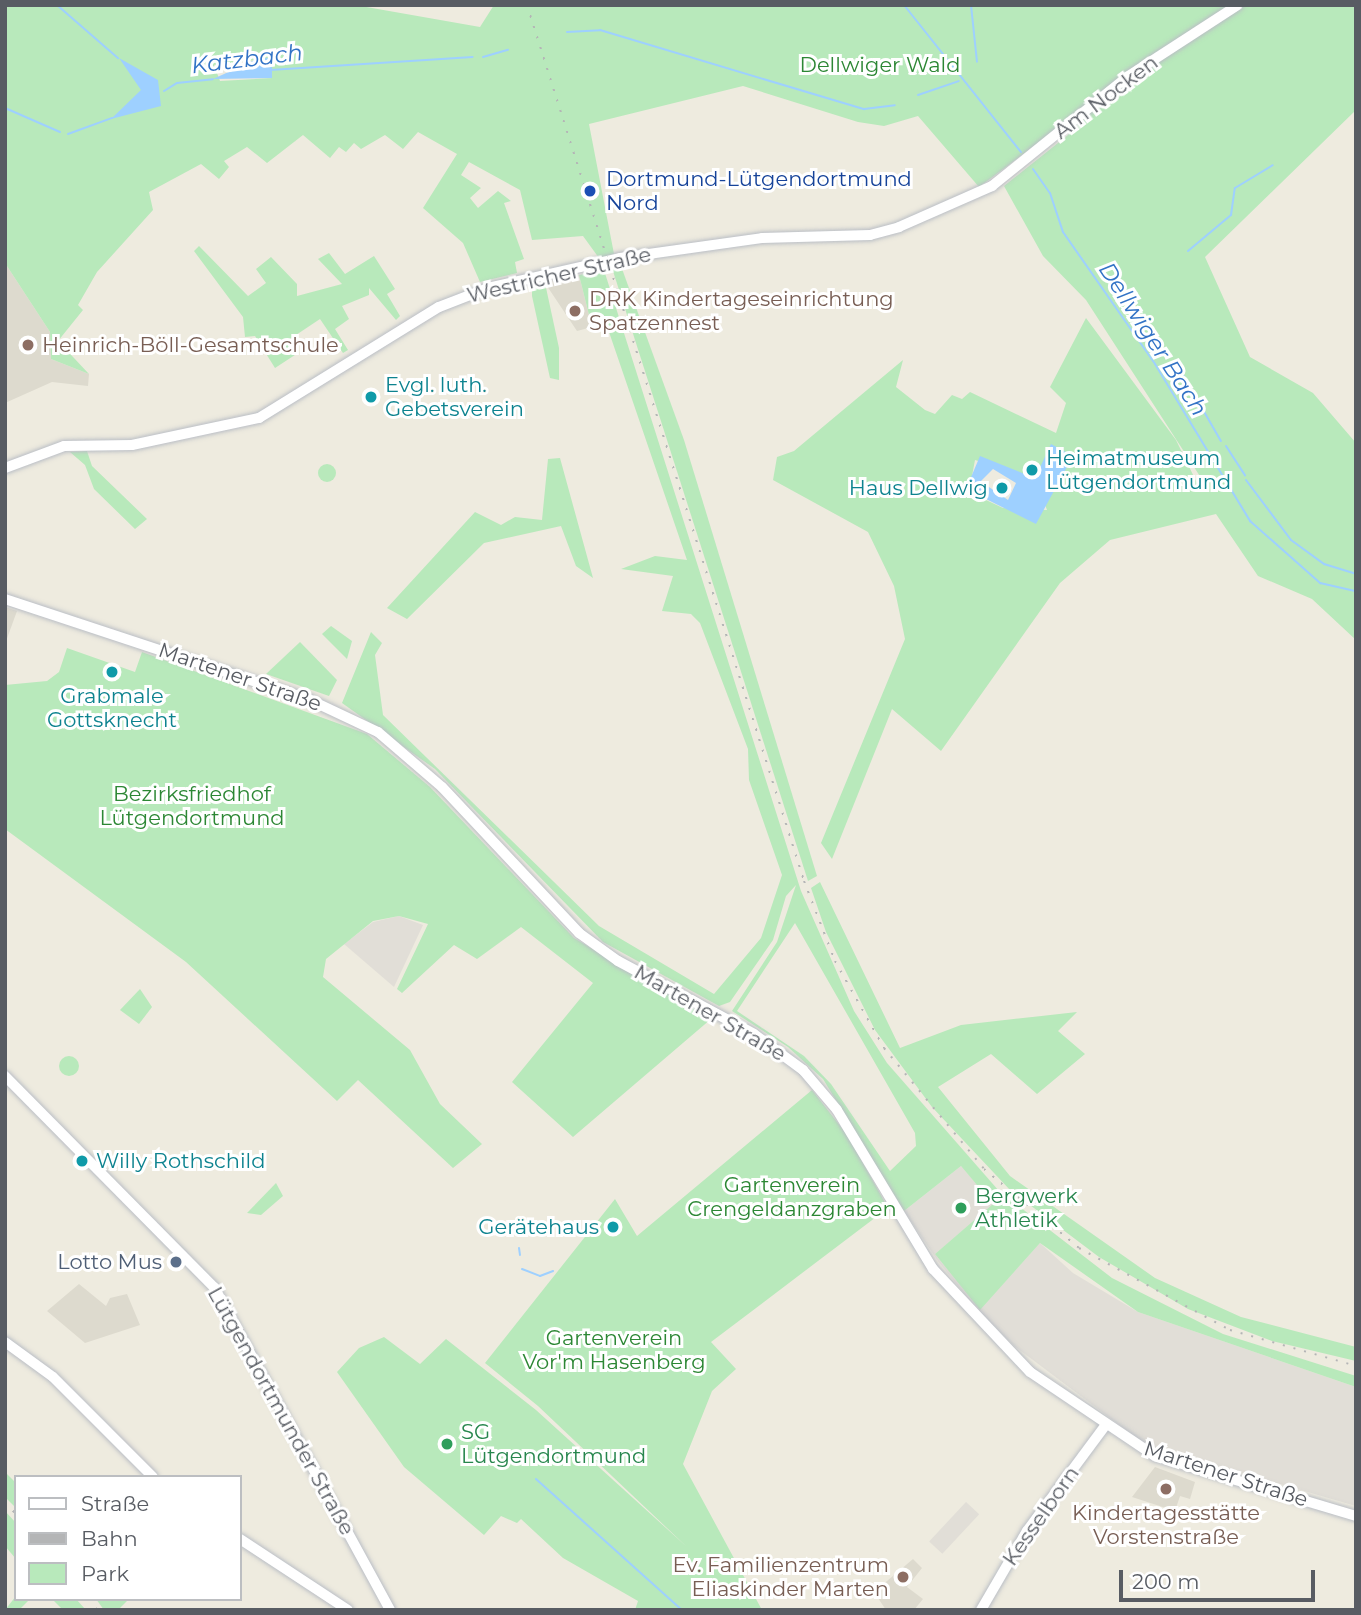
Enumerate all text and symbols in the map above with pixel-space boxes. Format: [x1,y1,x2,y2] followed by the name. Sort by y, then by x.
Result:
[190,38,304,80] water label: Katzbach
[1049,50,1163,144] street label: Am Nocken
[800,52,960,78] park label: Dellwiger Wald
[606,166,912,216] place label: Dortmund-Lütgendortmund Nord
[580,181,600,201] marker: Dortmund-Lütgendortmund Nord
[465,242,653,308] street label: Westricher Straße
[1093,257,1213,421] water label: Dellwiger Bach
[589,286,894,336] place label: DRK Kindertageseinrichtung Spatzennest
[567,303,583,319] marker: DRK Kindertageseinrichtung Spatzennest
[42,332,339,358] place label: Heinrich-Böll-Gesamtschule
[20,337,36,353] marker: Heinrich-Böll-Gesamtschule
[385,372,524,422] place label: Evgl. luth. Gebetsverein
[363,389,379,405] marker: Evgl. luth. Gebetsverein
[1046,445,1231,495] place label: Heimatmuseum Lütgendortmund
[1024,462,1040,478] marker: Heimatmuseum Lütgendortmund
[849,475,988,501] place label: Haus Dellwig
[994,480,1010,496] marker: Haus Dellwig
[155,637,325,717] street label: Martener Straße
[104,664,120,680] marker: Grabmale Gottsknecht
[47,683,177,733] place label: Grabmale Gottsknecht
[99,781,285,831] park label: Bezirksfriedhof Lütgendortmund
[630,959,790,1067] street label: Martener Straße
[96,1148,265,1174] place label: Willy Rothschild
[74,1153,90,1169] marker: Willy Rothschild
[687,1172,897,1222] park label: Gartenverein Crengeldanzgraben
[975,1183,1078,1233] place label: Bergwerk Athletik
[953,1200,969,1216] marker: Bergwerk Athletik
[478,1214,599,1240] place label: Gerätehaus
[605,1219,621,1235] marker: Gerätehaus
[57,1249,162,1275] place label: Lotto Mus
[168,1254,184,1270] marker: Lotto Mus
[202,1282,360,1540] street label: Lütgendortmunder Straße
[522,1325,706,1375] park label: Gartenverein Vor'm Hasenberg
[461,1419,646,1469] place label: SG Lütgendortmund
[439,1436,455,1452] marker: SG Lütgendortmund
[1141,1436,1311,1512] street label: Martener Straße
[997,1461,1085,1571] street label: Kesselborn
[14,1475,242,1601] legend
[1158,1481,1174,1497] marker: Kindertagesstätte Vorstenstraße
[81,1491,149,1516] text: Straße
[1072,1500,1260,1550] place label: Kindertagesstätte Vorstenstraße
[81,1526,138,1551] text: Bahn
[672,1552,889,1602] place label: Ev. Familienzentrum Eliaskinder Marten
[1123,1556,1319,1600] scale bar
[81,1561,129,1586] text: Park
[895,1569,911,1585] marker: Ev. Familienzentrum Eliaskinder Marten
[1132,1569,1199,1594] text: 200 m

